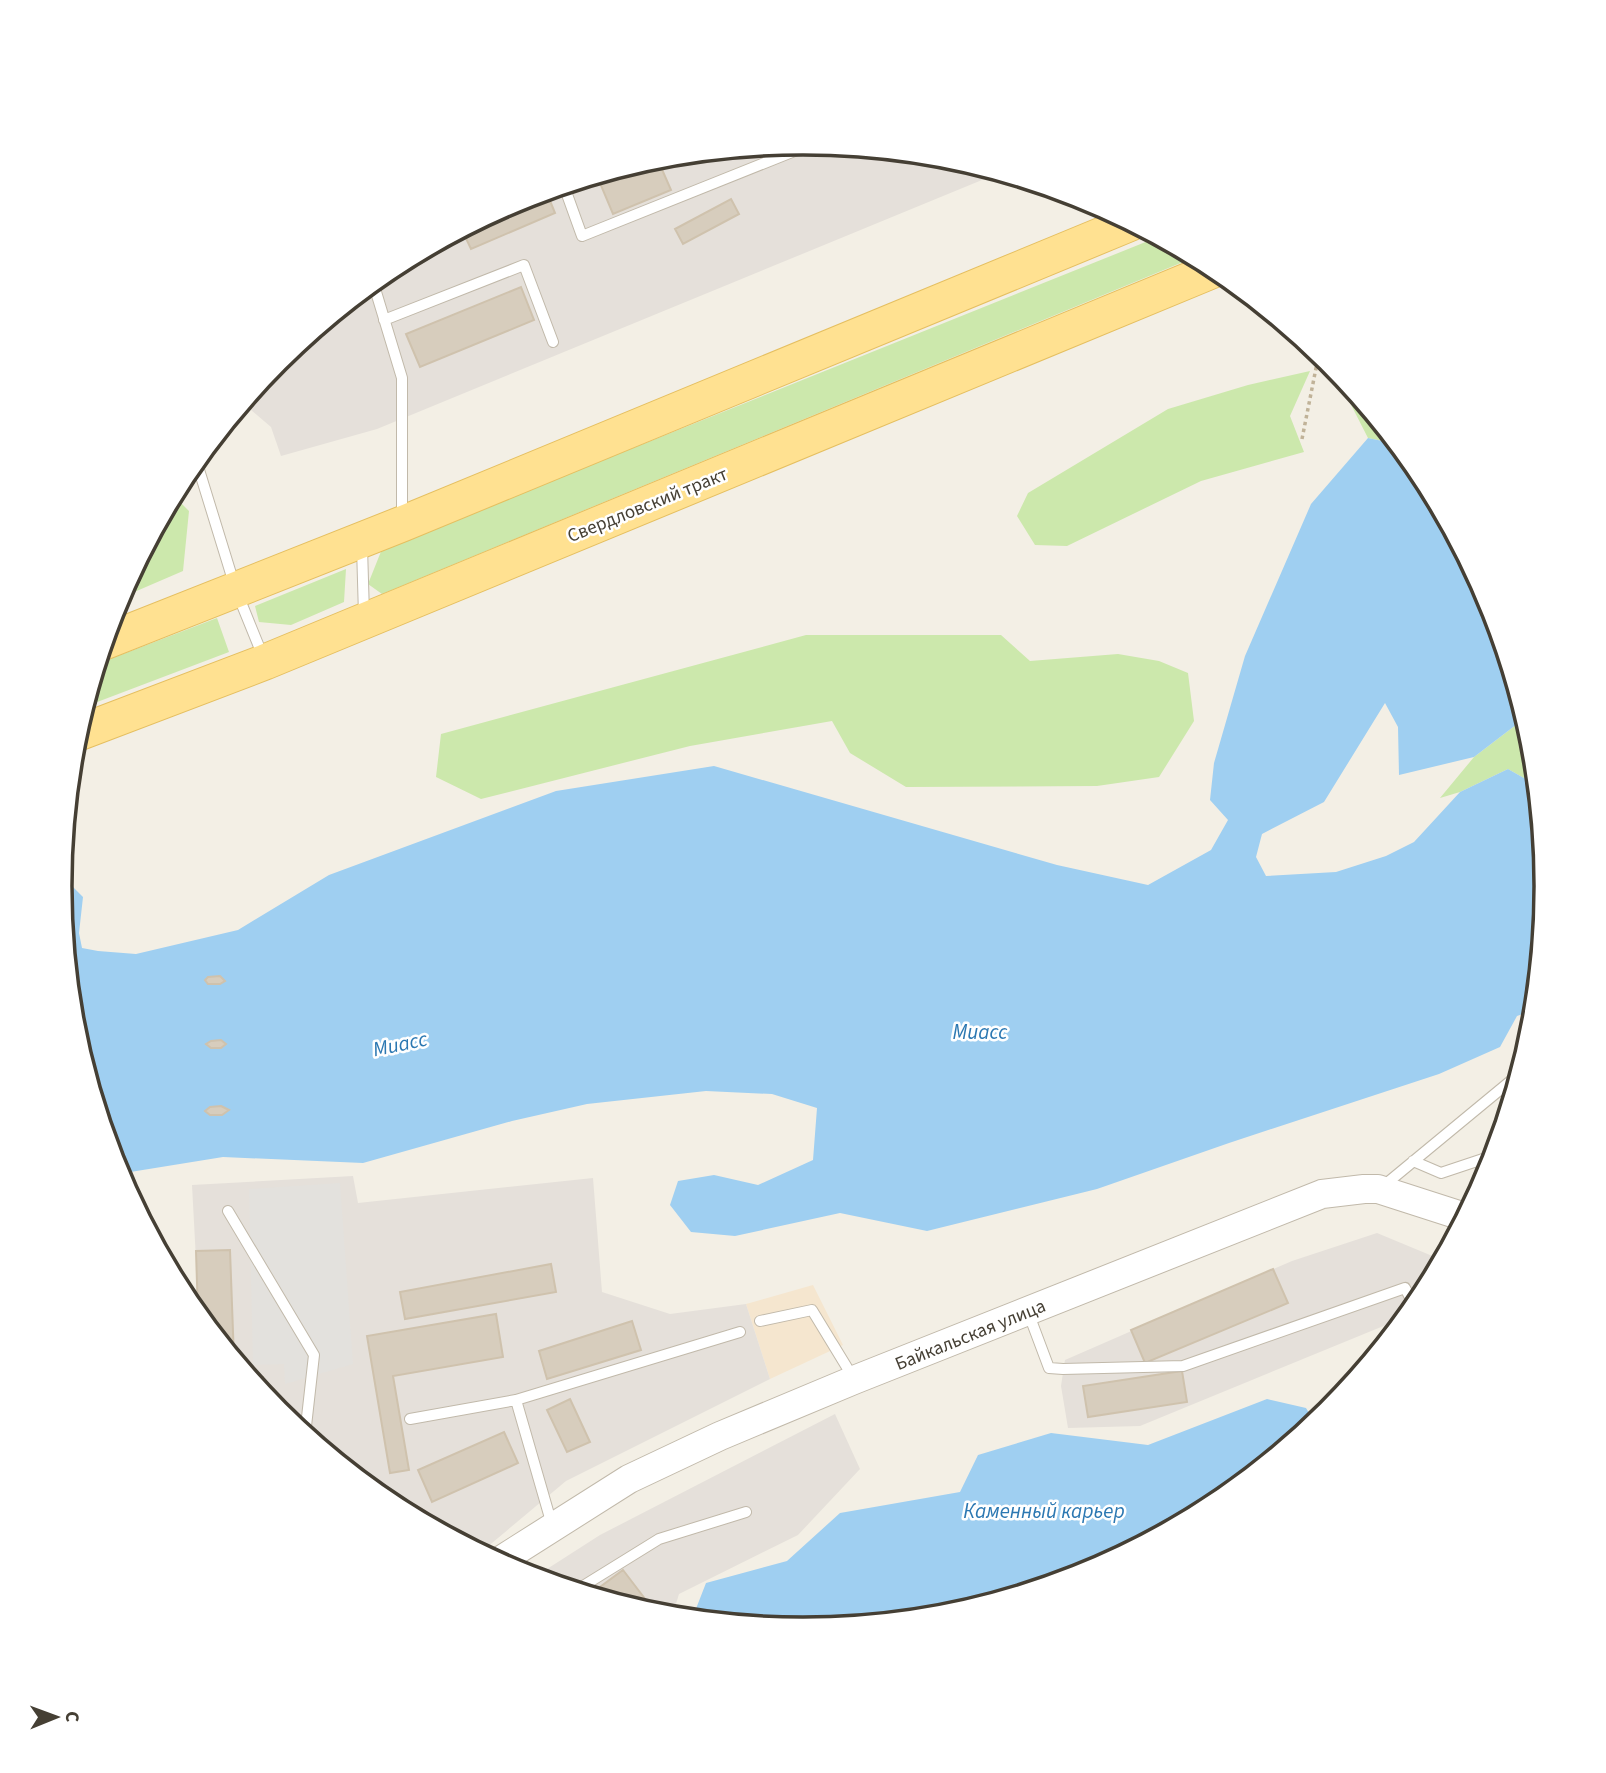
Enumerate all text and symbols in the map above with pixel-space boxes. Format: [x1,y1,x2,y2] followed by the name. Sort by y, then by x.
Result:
[563,461,732,550] street label: Свердловский тракт
[953,1017,1008,1047] water label: Миасс
[370,1023,431,1064] water label: Миасс
[891,1293,1050,1378] street label: Байкальская улица
[963,1496,1125,1526] water label: Каменный карьер
[21,1682,91,1752] north arrow
[58,1711,85,1722] text: С

